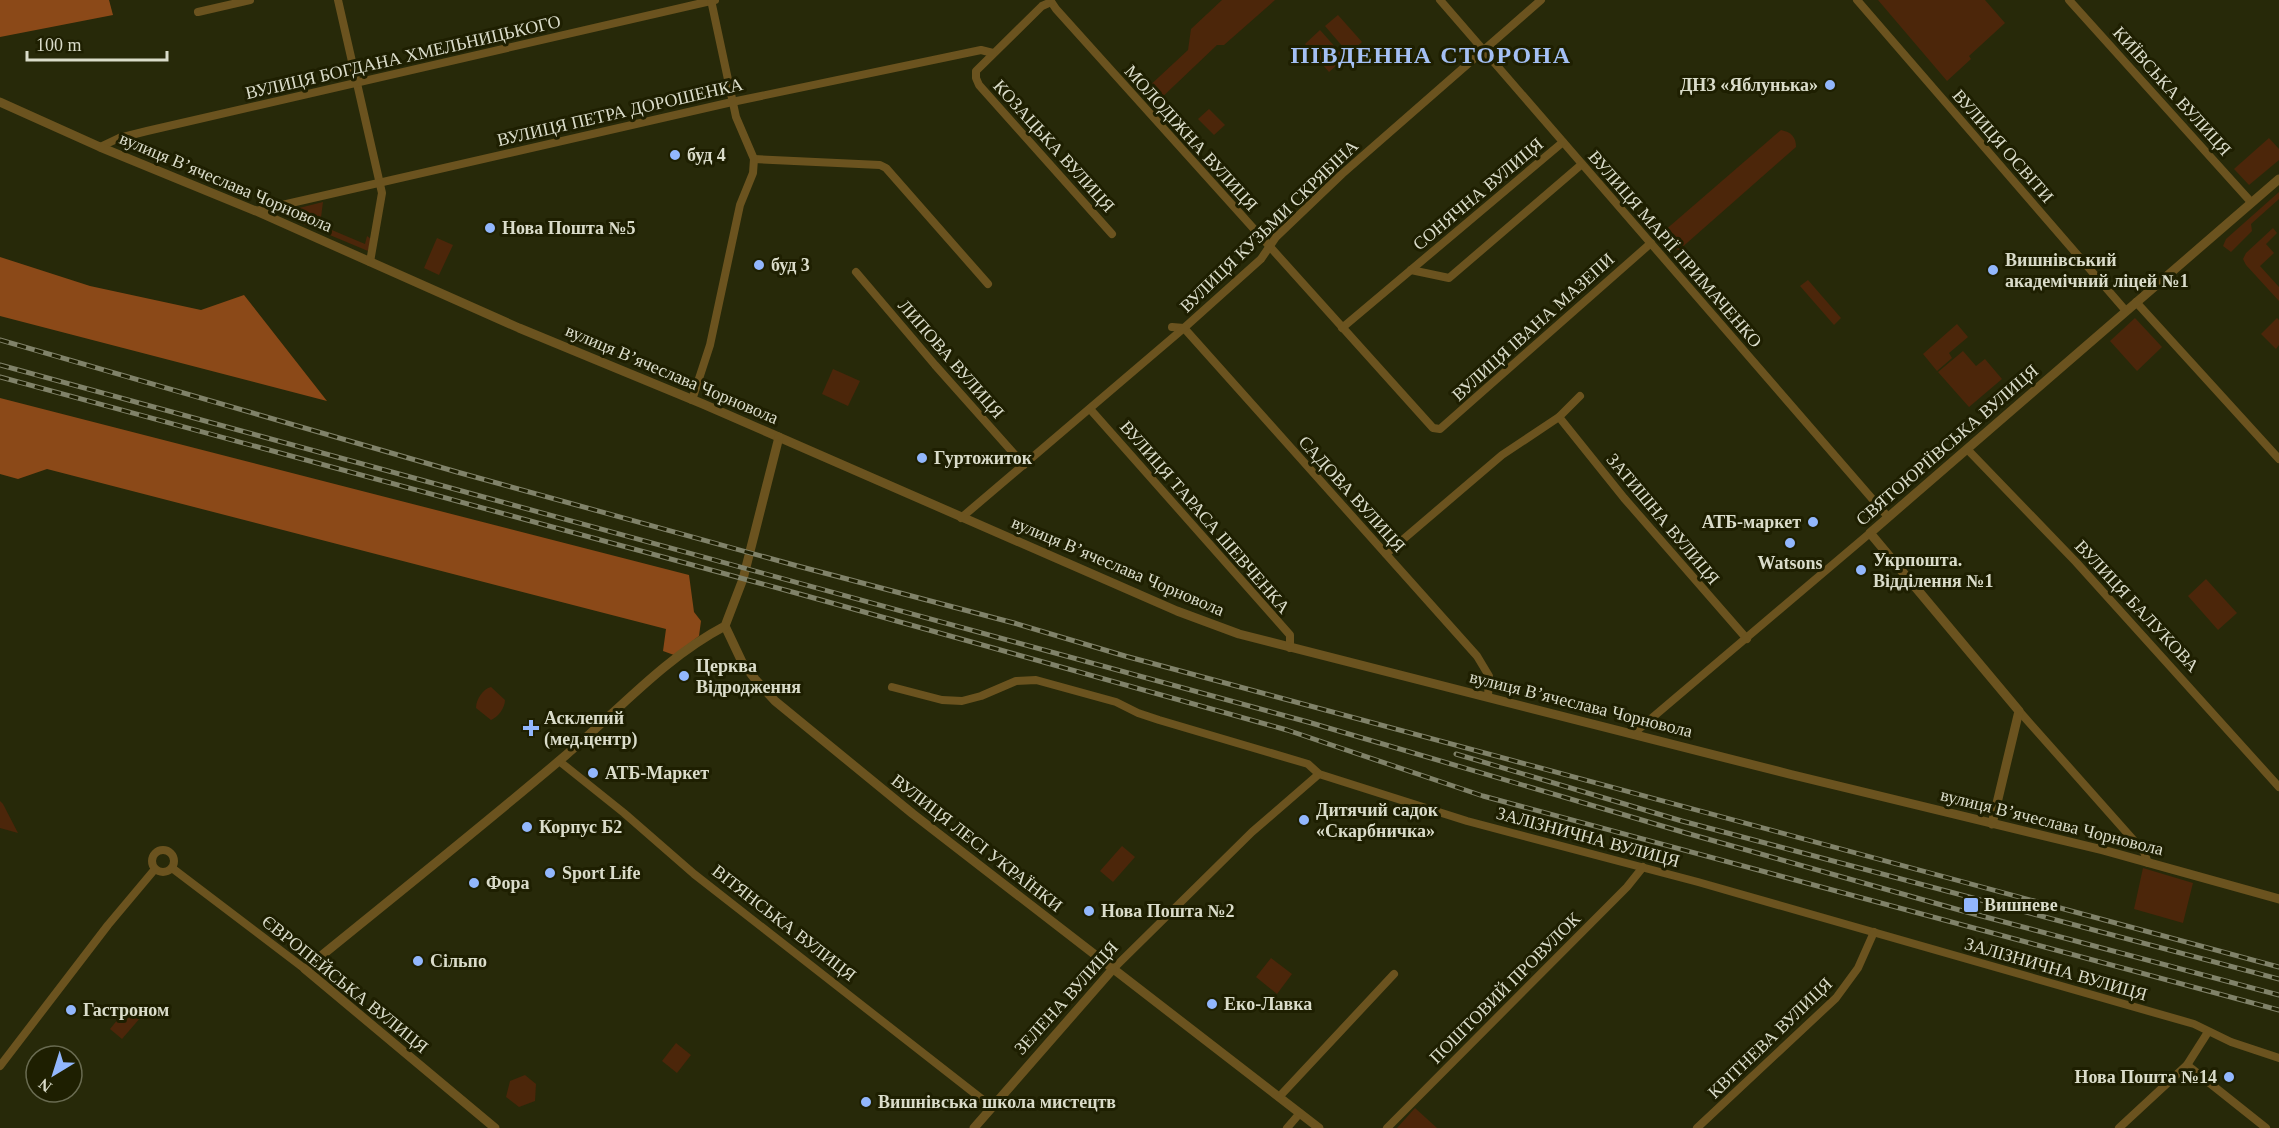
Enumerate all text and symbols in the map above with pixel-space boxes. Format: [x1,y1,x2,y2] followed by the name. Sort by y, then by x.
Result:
[243,11,563,103] street label: ВУЛИЦЯ БОГДАНА ХМЕЛЬНИЦЬКОГО
[2109,23,2235,159] street label: КИЇВСЬКА ВУЛИЦЯ
[27,24,166,62] scale bar
[36,35,82,55] text: 100 m
[1290,42,1572,68] district label: ПІВДЕННА СТОРОНА
[1120,61,1262,215] street label: МОЛОДІЖНА ВУЛИЦЯ
[495,74,745,150] street label: ВУЛИЦЯ ПЕТРА ДОРОШЕНКА
[1680,75,1818,95] place label: ДНЗ «Яблунька»
[989,76,1119,216] street label: КОЗАЦЬКА ВУЛИЦЯ
[1823,78,1837,92] marker: ДНЗ «Яблунька»
[1948,85,2058,207] street label: ВУЛИЦЯ ОСВІТИ
[117,128,335,236] street label: вулиця Вʼячеслава Чорновола
[1409,134,1547,254] street label: СОНЯЧНА ВУЛИЦЯ
[1176,136,1362,316] street label: ВУЛИЦЯ КУЗЬМИ СКРЯБІНА
[687,145,726,165] place label: буд 4
[1584,147,1766,351] street label: ВУЛИЦЯ МАРІЇ ПРИМАЧЕНКО
[668,148,682,162] marker: буд 4
[502,218,636,238] place label: Нова Пошта №5
[483,221,497,235] marker: Нова Пошта №5
[1448,249,1618,405] street label: ВУЛИЦЯ ІВАНА МАЗЕПИ
[2005,250,2189,291] place label: Вишнівський академічний ліцей №1
[771,255,810,275] place label: буд 3
[752,258,766,272] marker: буд 3
[1986,263,2000,277] marker: Вишнівський академічний ліцей №1
[894,295,1008,423] street label: ЛИПОВА ВУЛИЦЯ
[563,320,781,428] street label: вулиця Вʼячеслава Чорновола
[1852,360,2042,530] street label: СВЯТОЮРІЇВСЬКА ВУЛИЦЯ
[1116,417,1294,617] street label: ВУЛИЦЯ ТАРАСА ШЕВЧЕНКА
[1295,432,1409,556] street label: САДОВА ВУЛИЦЯ
[934,448,1033,468] place label: Гуртожиток
[1602,450,1724,588] street label: ЗАТИШНА ВУЛИЦЯ
[915,451,929,465] marker: Гуртожиток
[1009,512,1227,620] street label: вулиця Вʼячеслава Чорновола
[1702,512,1801,532] place label: АТБ-маркет
[1806,515,1820,529] marker: АТБ-маркет
[1783,536,1797,550] marker: Watsons
[2071,536,2203,676] street label: ВУЛИЦЯ БАЛУКОВА
[1873,550,1993,591] place label: Укрпошта. Відділення №1
[1757,553,1823,573] place label: Watsons
[1854,563,1868,577] marker: Укрпошта. Відділення №1
[696,656,801,697] place label: Церква Відродження
[1467,667,1695,741] street label: вулиця Вʼячеслава Чорновола
[677,669,691,683] marker: Церква Відродження
[544,708,637,750] place label: Асклепий (мед.центр)
[522,719,540,737] marker: Асклепий (мед.центр)
[605,763,709,783] place label: АТБ-Маркет
[586,766,600,780] marker: АТБ-Маркет
[888,770,1066,916] street label: ВУЛИЦЯ ЛЕСІ УКРАЇНКИ
[1938,785,2166,859] street label: вулиця Вʼячеслава Чорновола
[1316,800,1439,841] place label: Дитячий садок «Скарбничка»
[1494,803,1682,871] street label: ЗАЛІЗНИЧНА ВУЛИЦЯ
[1297,813,1311,827] marker: Дитячий садок «Скарбничка»
[539,817,622,837] place label: Корпус Б2
[520,820,534,834] marker: Корпус Б2
[708,861,860,985] street label: ВІТЯНСЬКА ВУЛИЦЯ
[562,863,641,883] place label: Sport Life
[543,866,557,880] marker: Sport Life
[486,873,529,893] place label: Фора
[467,876,481,890] marker: Фора
[1984,895,2058,915] place label: Вишневе
[1962,896,1980,914] marker: Вишневе
[1101,901,1235,921] place label: Нова Пошта №2
[1082,904,1096,918] marker: Нова Пошта №2
[1425,908,1585,1068] street label: ПОШТОВИЙ ПРОВУЛОК
[258,911,432,1057] street label: ЄВРОПЕЙСЬКА ВУЛИЦЯ
[1962,933,2150,1005] street label: ЗАЛІЗНИЧНА ВУЛИЦЯ
[1010,937,1122,1059] street label: ЗЕЛЕНА ВУЛИЦЯ
[430,951,487,971] place label: Сільпо
[411,954,425,968] marker: Сільпо
[1704,974,1836,1102] street label: КВІТНЕВА ВУЛИЦЯ
[1224,994,1312,1014] place label: Еко-Лавка
[1205,997,1219,1011] marker: Еко-Лавка
[83,1000,169,1020] place label: Гастроном
[64,1003,78,1017] marker: Гастроном
[24,1044,84,1104] north arrow
[2074,1067,2217,1087] place label: Нова Пошта №14
[2222,1070,2236,1084] marker: Нова Пошта №14
[35,1075,55,1096] text: N
[878,1092,1116,1112] place label: Вишнівська школа мистецтв
[859,1095,873,1109] marker: Вишнівська школа мистецтв

